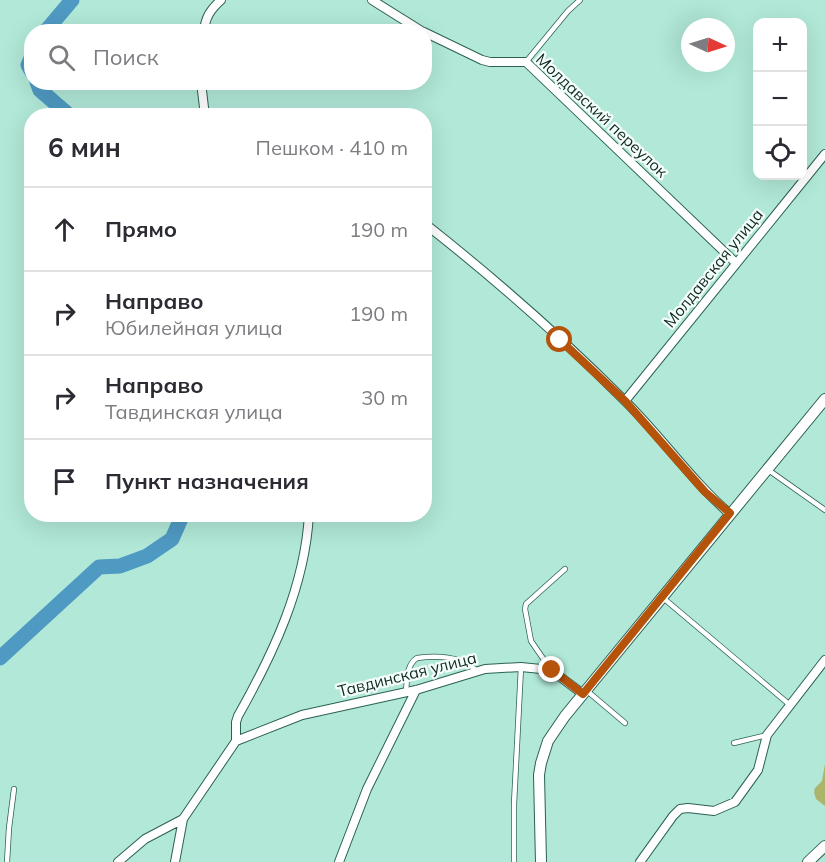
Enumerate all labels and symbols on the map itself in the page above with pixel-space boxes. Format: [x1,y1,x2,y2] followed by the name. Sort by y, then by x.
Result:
[681,18,735,72] north arrow
[532,49,672,182] street label: Молдавский переулок
[659,205,767,331] street label: Молдавская улица
[546,326,572,352] route start
[336,647,478,701] street label: Тавдинская улица
[538,656,564,682] route end

